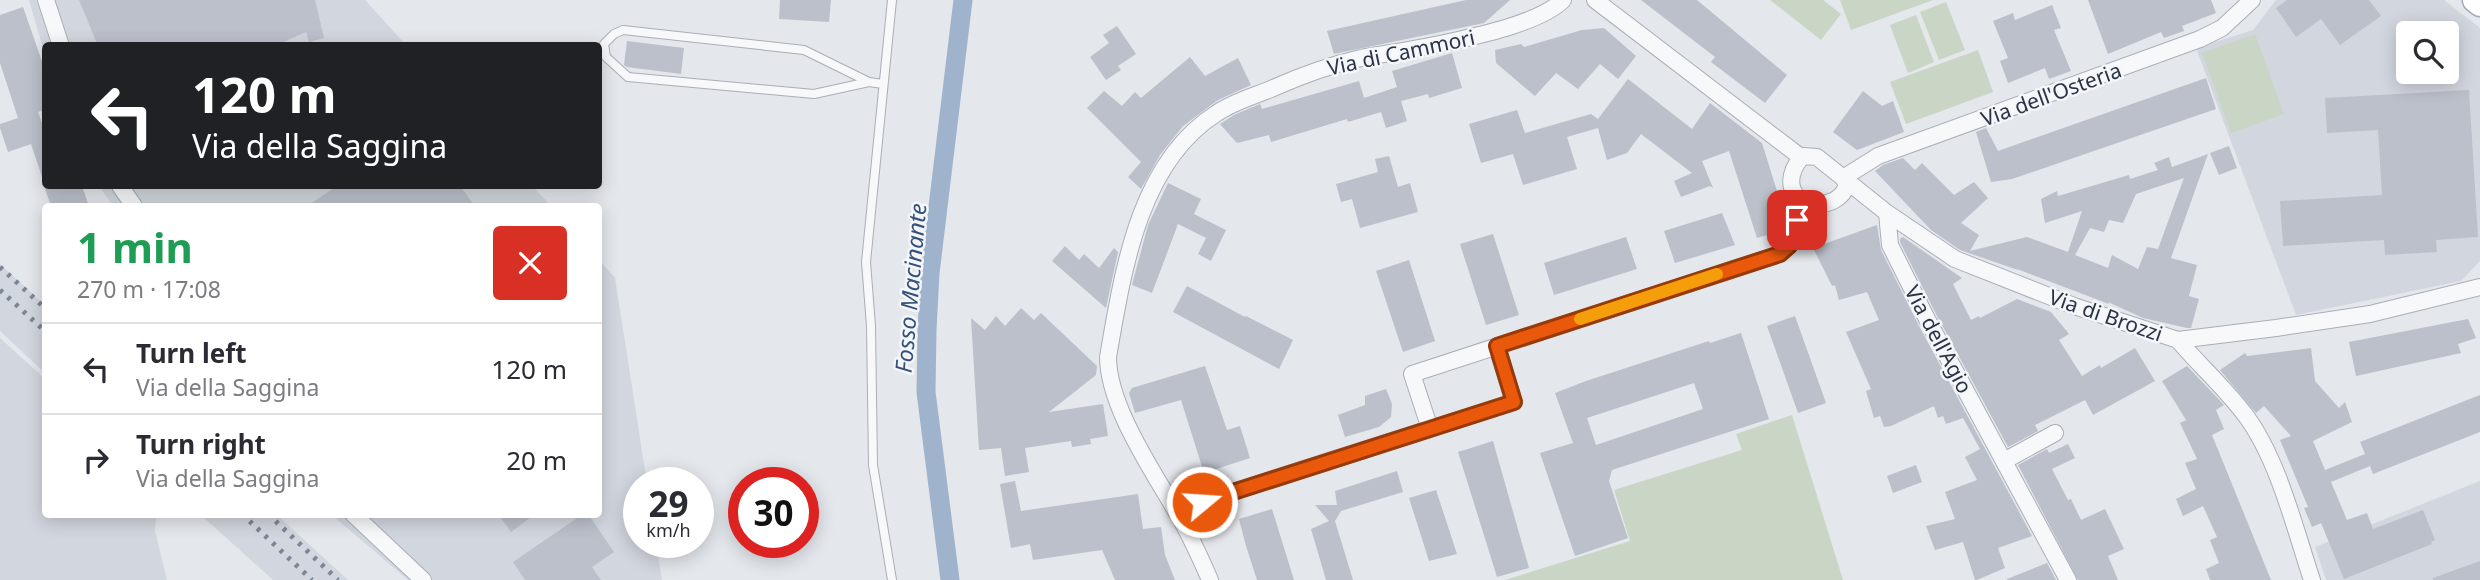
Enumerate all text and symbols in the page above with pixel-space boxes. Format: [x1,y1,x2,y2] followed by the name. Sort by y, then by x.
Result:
[2396,21,2459,84] map controls
[2396,21,2459,84] button: search
[1325,23,1477,81] street label: Via di Cammori
[1977,56,2125,132] street label: Via dell'Osteria
[192,61,337,127] text: 120 m
[77,70,168,161] icon: left
[192,124,447,167] text: Via della Saggina
[1767,190,1827,250] pin
[1778,201,1816,239] icon: arrive
[887,202,933,374] water label: Fosso Macinante
[77,218,193,275] text: 1 min
[493,226,567,300] button: close
[77,273,221,305] text: 270 m · 17:08
[1899,280,1979,398] street label: Via dell'Agio
[2045,282,2167,348] street label: Via di Brozzi
[136,335,247,371] text: Turn left
[77,350,115,388] icon: left
[491,351,567,387] text: 120 m
[136,371,319,403] text: Via della Saggina
[136,426,266,462] text: Turn right
[77,441,115,479] icon: right
[506,442,567,478] text: 20 m
[136,462,319,494] text: Via della Saggina
[1165,465,1239,539] position arrow
[728,467,819,558] speed limit sign: 30
[648,480,689,527] text: 29
[646,518,691,542] text: km/h

